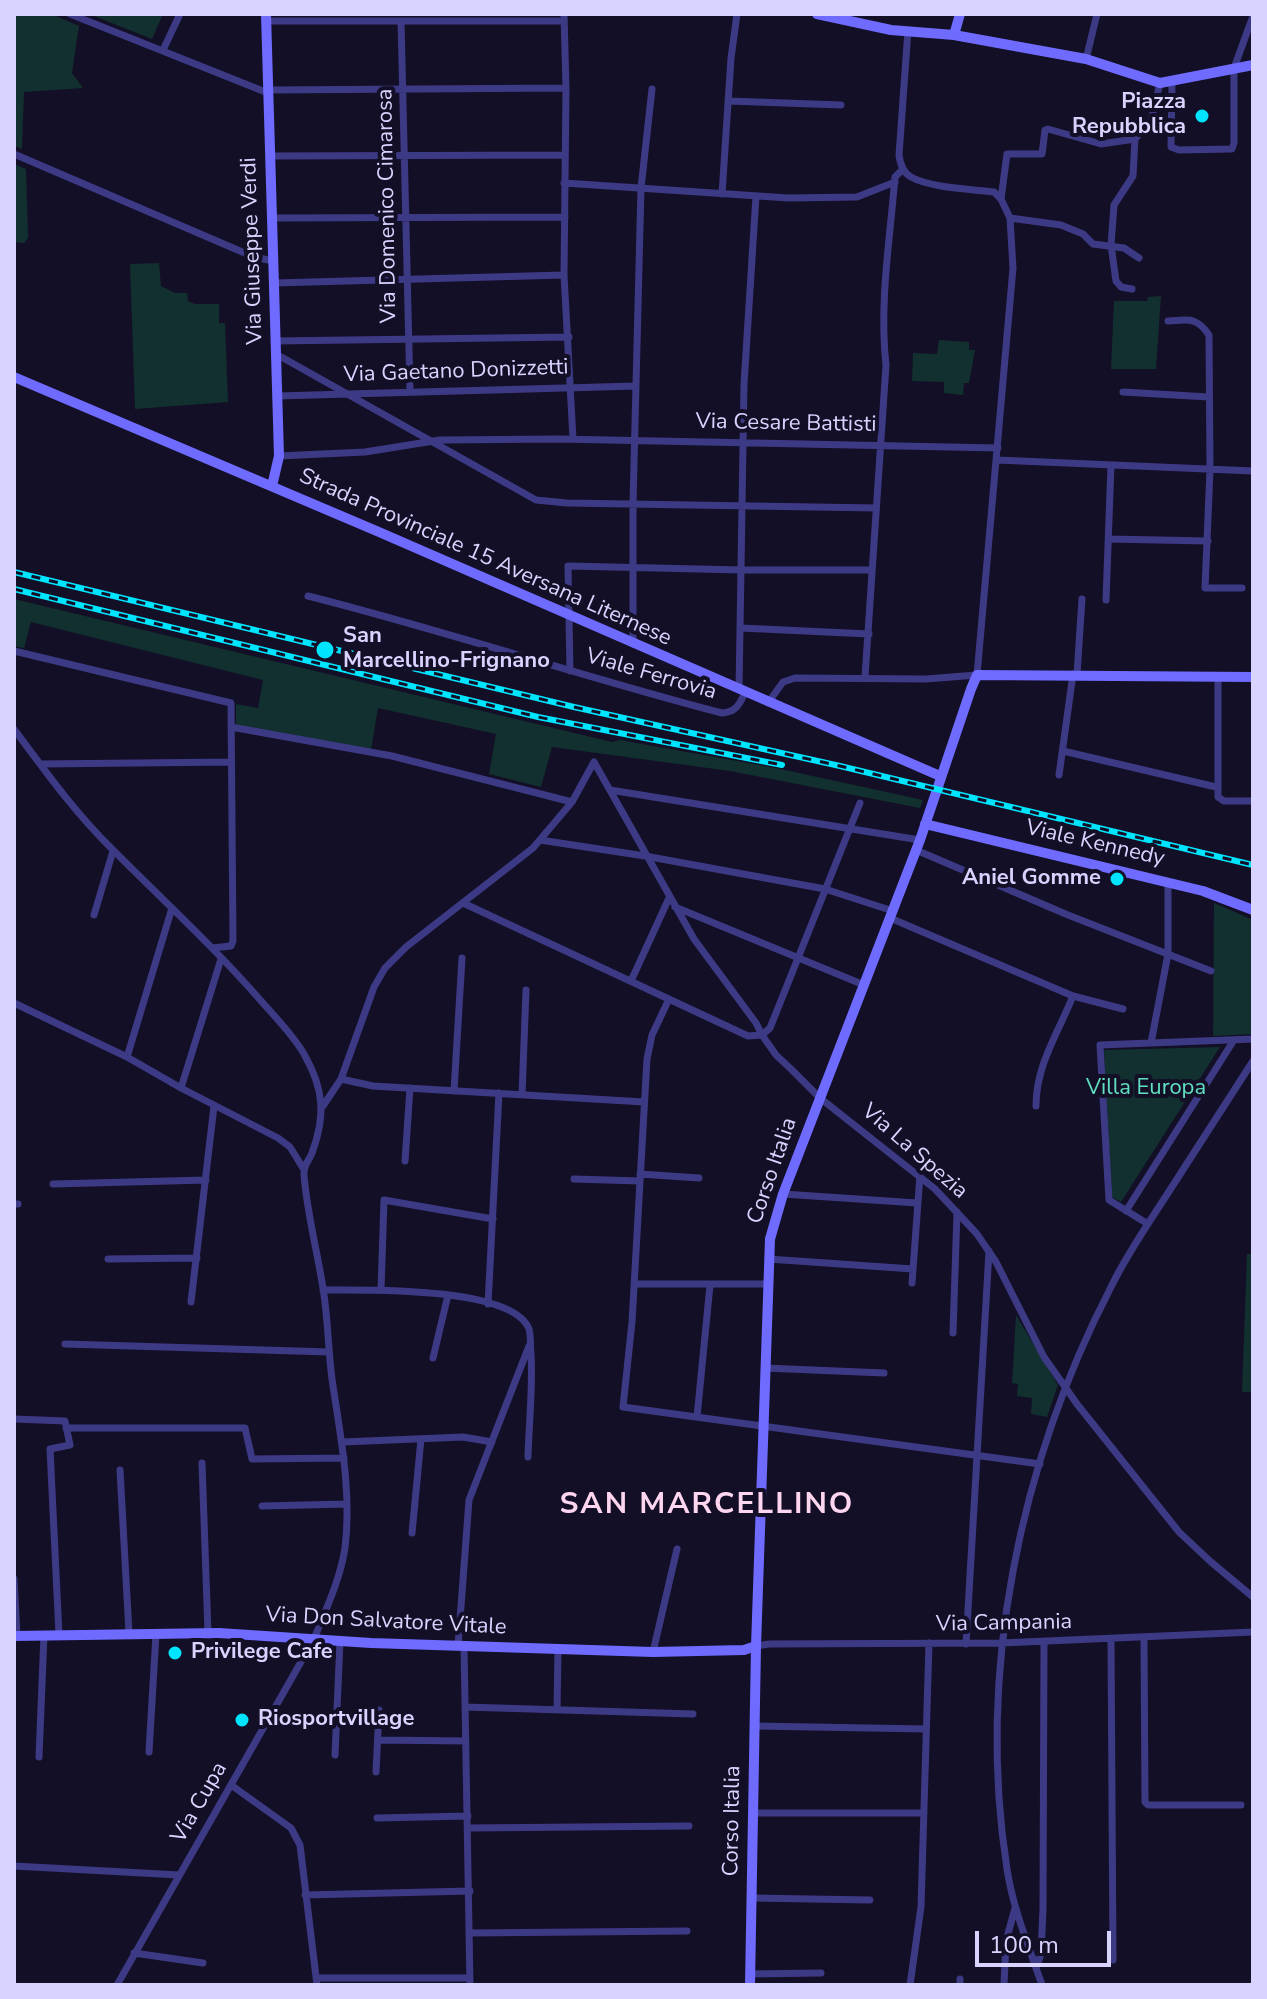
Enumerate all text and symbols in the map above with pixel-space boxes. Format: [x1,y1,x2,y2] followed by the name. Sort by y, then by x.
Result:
[373,88,403,324] street label: Via Domenico Cimarosa
[1072,90,1186,142] place label: Piazza Repubblica
[1193,107,1211,125] marker: Piazza Repubblica
[237,157,269,345] street label: Via Giuseppe Verdi
[343,355,569,389] street label: Via Gaetano Donizzetti
[695,409,877,439] street label: Via Cesare Battisti
[295,464,675,652] street label: Strada Provinciale 15 Aversana Liternese
[343,624,550,676] place label: San Marcellino-Frignano
[314,639,336,661] marker: San Marcellino-Frignano
[583,644,719,706] street label: Viale Ferrovia
[1023,815,1167,873] street label: Viale Kennedy
[962,866,1101,892] place label: Aniel Gomme
[1108,870,1126,888] marker: Aniel Gomme
[1086,1076,1206,1102] park label: Villa Europa
[856,1099,972,1205] street label: Via La Spezia
[742,1114,804,1228] street label: Corso Italia
[560,1488,854,1524] district label: SAN MARCELLINO
[265,1603,507,1641] street label: Via Don Salvatore Vitale
[936,1610,1072,1638] street label: Via Campania
[191,1640,333,1666] place label: Privilege Cafe
[166,1644,184,1662] marker: Privilege Cafe
[258,1707,414,1733] place label: Riosportvillage
[233,1711,251,1729] marker: Riosportvillage
[166,1758,234,1848] street label: Via Cupa
[719,1765,747,1877] street label: Corso Italia
[979,1915,1115,1965] scale bar
[989,1929,1059,1961] text: 100 m

